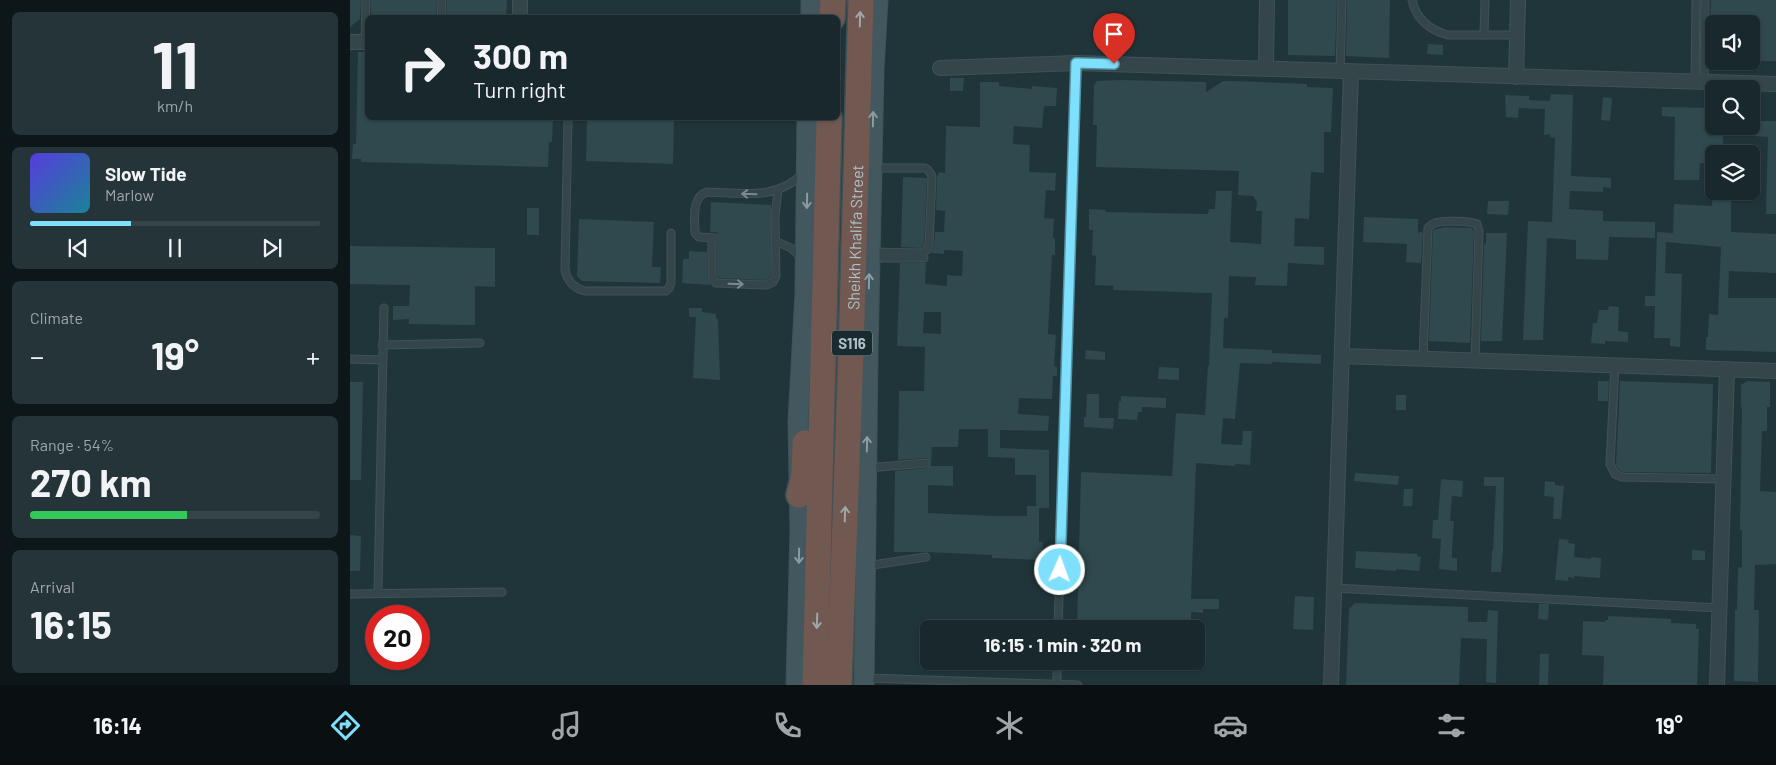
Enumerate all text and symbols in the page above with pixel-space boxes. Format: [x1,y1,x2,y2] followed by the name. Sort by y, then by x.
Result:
[855,11,865,28] one-way arrow
[1093,13,1135,64] pin
[1705,15,1760,200] map controls
[1705,15,1760,70] button: sound
[1100,20,1128,48] icon: arrive
[152,24,198,102] text: 11
[473,34,568,76] text: 300 m
[390,35,455,100] icon: right
[473,76,566,102] text: Turn right
[1705,80,1760,135] button: search
[157,96,193,115] text: km/h
[868,111,878,128] one-way arrow
[1705,145,1760,200] button: layers
[105,162,187,185] text: Slow Tide
[843,164,866,310] street label: Sheikh Khalifa Street
[105,185,154,204] text: Marlow
[742,189,758,198] one-way arrow
[802,193,811,209] one-way arrow
[64,234,92,262] icon: previous
[161,234,189,262] icon: pause
[258,234,286,262] icon: next
[865,274,874,290] one-way arrow
[728,279,744,289] one-way arrow
[30,308,83,327] text: Climate
[832,330,872,356] road number: S116
[151,332,199,378] text: 19°
[30,339,44,373] text: −
[306,339,320,373] text: +
[30,435,114,454] text: Range · 54%
[862,436,871,452] one-way arrow
[30,459,151,505] text: 270 km
[840,506,849,522] one-way arrow
[1033,543,1085,595] position arrow
[794,548,804,564] one-way arrow
[30,577,75,596] text: Arrival
[30,601,112,647] text: 16:15
[365,605,430,670] speed limit sign: 20
[812,612,822,629] one-way arrow
[984,633,1141,656] text: 16:15 · 1 min · 320 m
[328,708,363,743] icon: directions
[549,708,584,743] icon: music
[770,708,805,743] icon: phone
[992,708,1027,743] icon: climate
[1213,708,1248,743] icon: car
[1434,708,1469,743] icon: filters
[93,712,142,738] text: 16:14
[1655,712,1683,738] text: 19°

